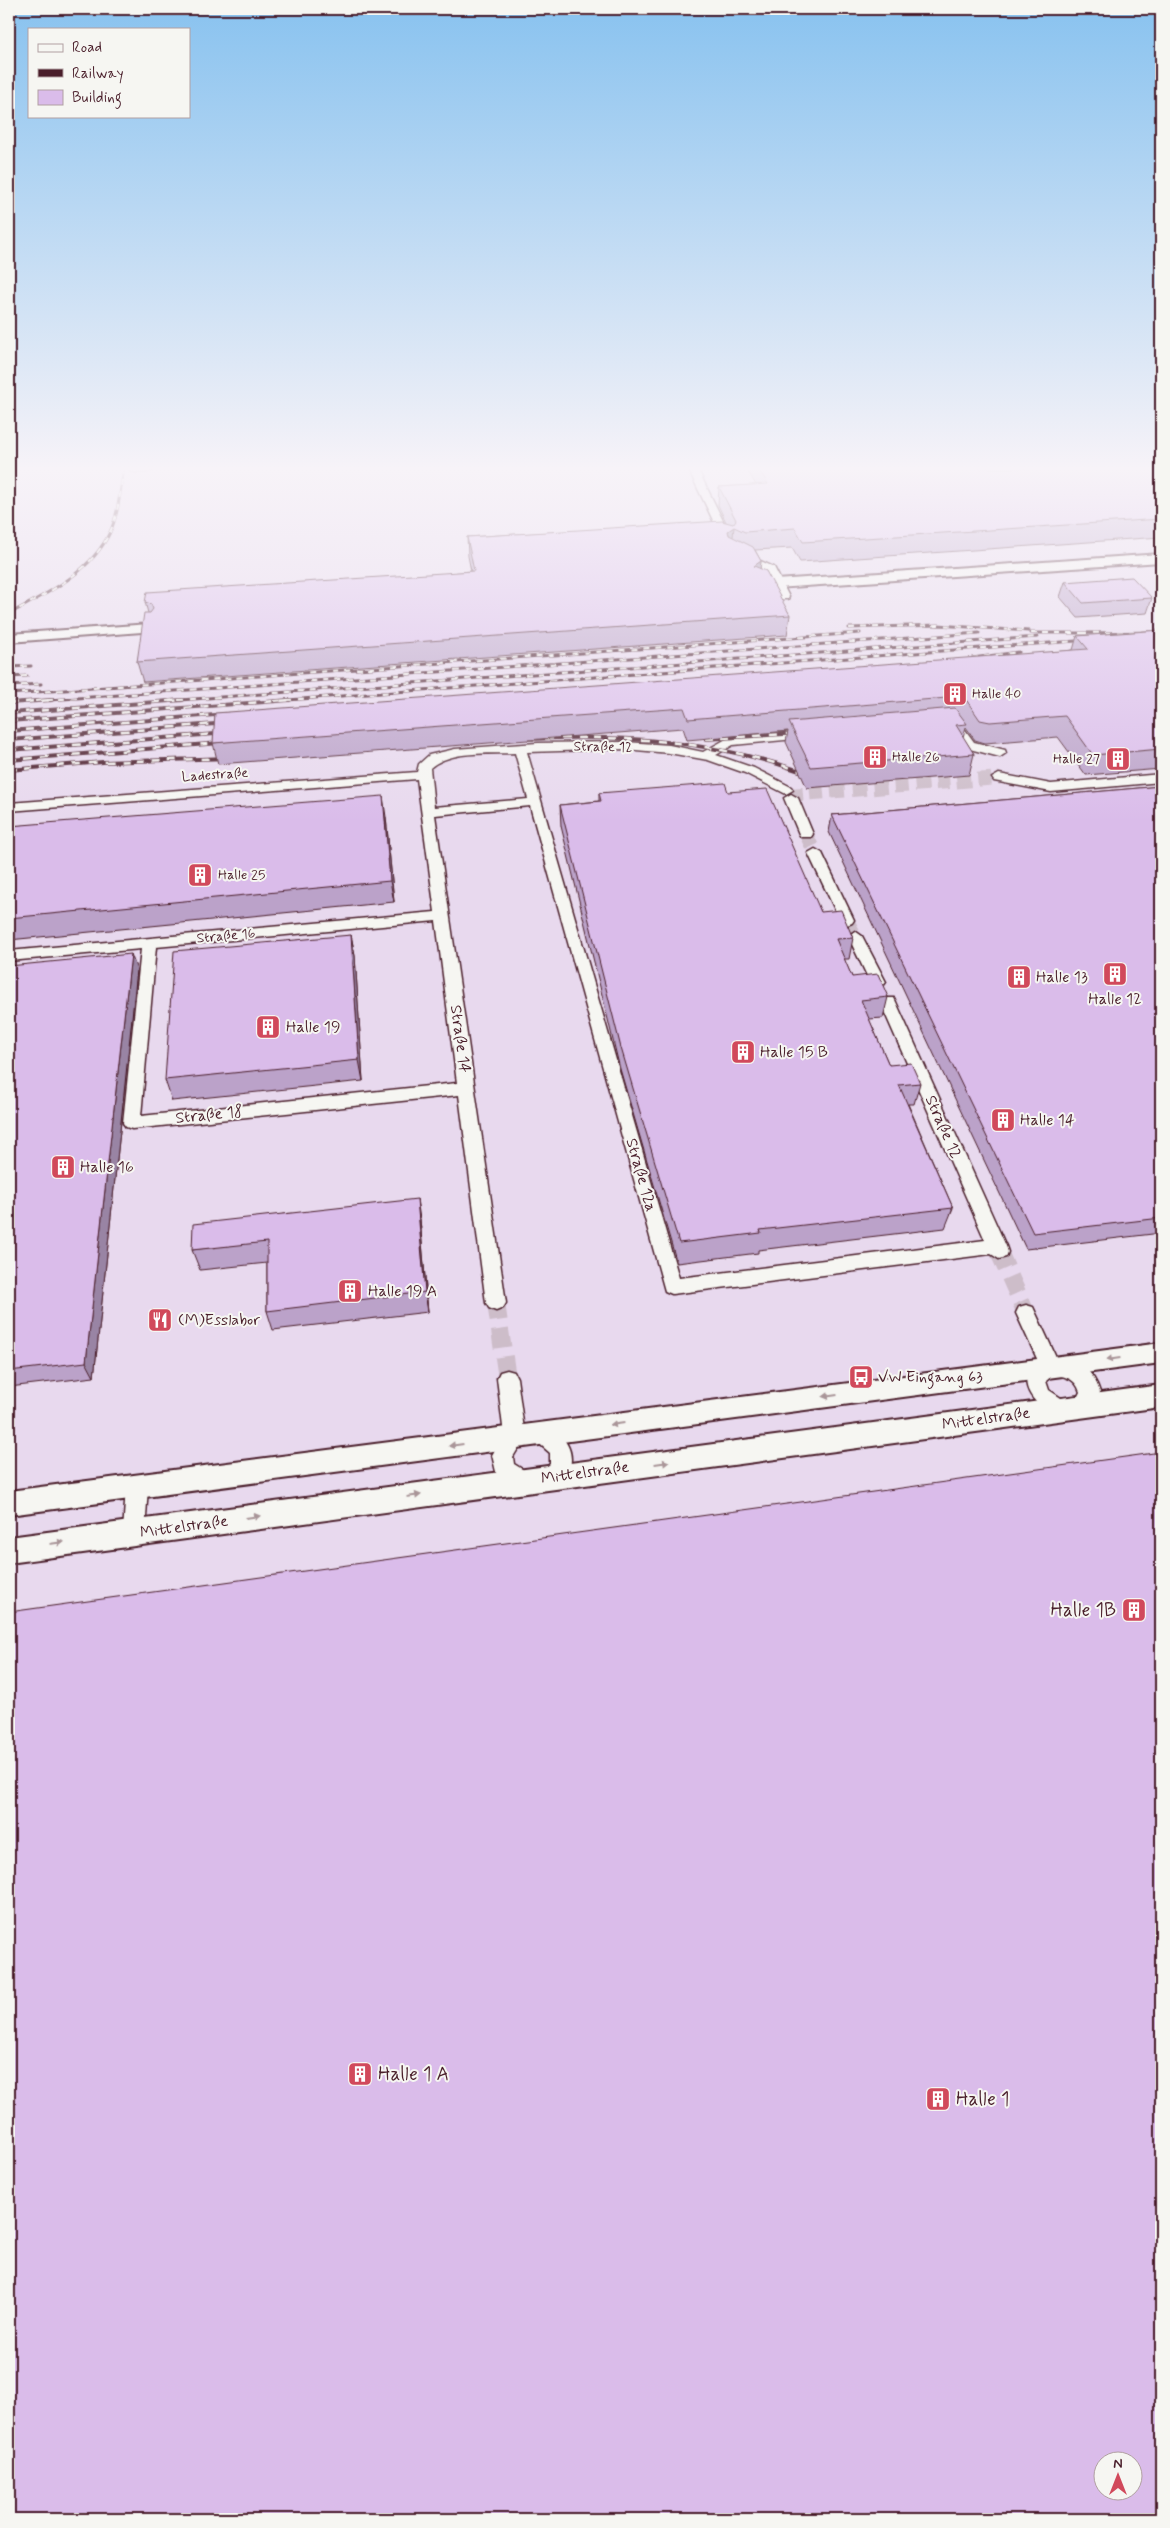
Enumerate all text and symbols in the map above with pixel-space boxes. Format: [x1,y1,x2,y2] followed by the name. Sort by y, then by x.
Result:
[28,28,190,118] legend
[72,38,102,58] text: Road
[72,64,124,84] text: Railway
[72,88,122,109] text: Building
[942,681,968,707] building icon: Halle 40
[972,685,1021,703] place label: Halle 40
[573,737,633,757] street label: Straße 12
[862,744,888,770] building icon: Halle 26
[1105,746,1131,772] building icon: Halle 27
[892,748,940,766] place label: Halle 26
[1053,750,1100,768] place label: Halle 27
[181,764,249,786] street label: Ladestraße
[187,862,213,888] building icon: Halle 25
[218,866,265,884] place label: Halle 25
[196,924,256,948] street label: Straße 16
[1102,961,1128,987] building icon: Halle 12
[1006,964,1032,990] building icon: Halle 13
[1036,967,1088,988] place label: Halle 13
[1088,989,1142,1010] place label: Halle 12
[445,1004,475,1075] street label: Straße 14
[255,1014,281,1040] building icon: Halle 19
[286,1017,340,1038] place label: Halle 19
[730,1039,756,1065] building icon: Halle 15 B
[760,1042,828,1063] place label: Halle 15 B
[920,1092,966,1162] street label: Straße 12
[174,1101,244,1129] street label: Straße 18
[990,1107,1016,1133] building icon: Halle 14
[1020,1110,1075,1131] place label: Halle 14
[621,1136,661,1214] street label: Straße 12a
[50,1154,76,1180] building icon: Halle 16
[80,1157,134,1178] place label: Halle 16
[337,1278,363,1304] building icon: Halle 19 A
[368,1281,437,1302] place label: Halle 19 A
[147,1307,173,1333] restaurant icon: (M)Esslabor
[178,1310,260,1331] place label: (M)Esslabor
[1105,1355,1121,1363] one-way arrow
[848,1364,874,1390] bus stop icon: VW Eingang 63
[878,1367,983,1389] place label: VW Eingang 63
[822,1392,838,1400] one-way arrow
[941,1402,1031,1436] street label: Mittelstraße
[609,1420,625,1428] one-way arrow
[448,1441,464,1449] one-way arrow
[540,1456,630,1490] street label: Mittelstraße
[654,1459,670,1467] one-way arrow
[406,1492,422,1500] one-way arrow
[139,1510,229,1544] street label: Mittelstraße
[245,1513,261,1521] one-way arrow
[49,1539,65,1547] one-way arrow
[1121,1597,1147,1623] building icon: Halle 1B
[1051,1598,1116,1623] place label: Halle 1B
[347,2061,373,2087] building icon: Halle 1 A
[378,2062,449,2087] place label: Halle 1 A
[925,2086,951,2112] building icon: Halle 1
[956,2087,1009,2112] place label: Halle 1
[1092,2450,1142,2500] north arrow
[1113,2455,1123,2473] text: N

